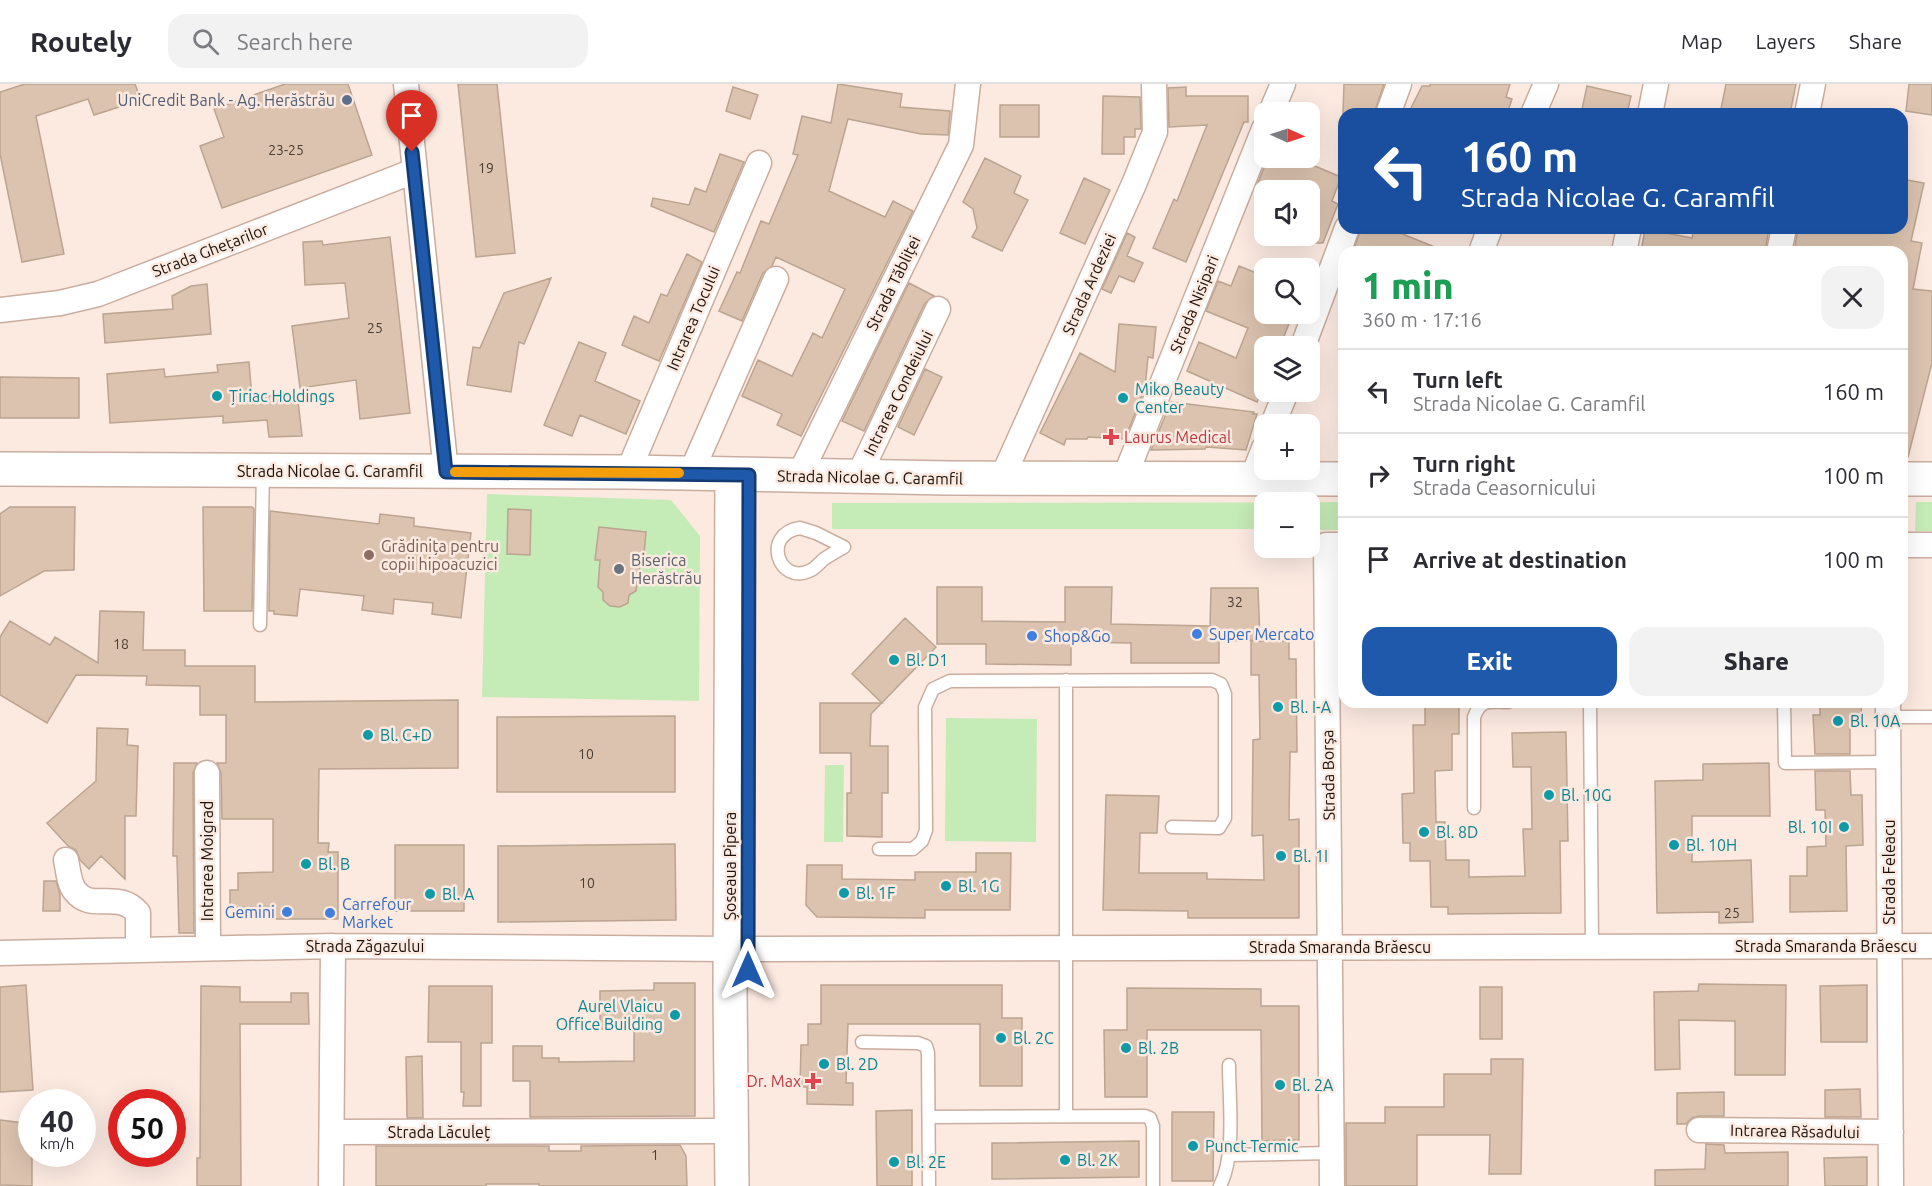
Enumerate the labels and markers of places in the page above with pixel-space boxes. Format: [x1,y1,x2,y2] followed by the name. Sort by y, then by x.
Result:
[386,90,437,152] pin
[118,91,335,109] place label: UniCredit Bank - Ag. Herăstrău
[340,93,354,107] marker: UniCredit Bank - Ag. Herăstrău
[1135,380,1224,416] place label: Miko Beauty Center
[229,387,335,405] place label: Țiriac Holdings
[210,389,224,403] marker: Țiriac Holdings
[1116,391,1130,405] marker: Miko Beauty Center
[1102,428,1120,446] marker: Laurus Medical
[1124,428,1231,446] place label: Laurus Medical
[381,537,499,573] place label: Grădinița pentru copii hipoacuzici
[362,548,376,562] marker: Grădinița pentru copii hipoacuzici
[631,551,702,587] place label: Biserica Herăstrău
[612,562,626,576] marker: Biserica Herăstrău
[1209,625,1314,643] place label: Super Mercato
[1044,627,1111,645] place label: Shop&Go
[1190,627,1204,641] marker: Super Mercato
[1025,629,1039,643] marker: Shop&Go
[906,651,948,669] place label: Bl. D1
[887,653,901,667] marker: Bl. D1
[1290,698,1332,716] place label: Bl. I-A
[1271,700,1285,714] marker: Bl. I-A
[1850,712,1901,730] place label: Bl. 10A
[1831,714,1845,728] marker: Bl. 10A
[380,726,432,744] place label: Bl. C+D
[361,728,375,742] marker: Bl. C+D
[1561,786,1612,804] place label: Bl. 10G
[1542,788,1556,802] marker: Bl. 10G
[1788,818,1832,836] place label: Bl. 10I
[1837,820,1851,834] marker: Bl. 10I
[1436,823,1478,841] place label: Bl. 8D
[1417,825,1431,839] marker: Bl. 8D
[1686,836,1737,854] place label: Bl. 10H
[1667,838,1681,852] marker: Bl. 10H
[1293,847,1328,865] place label: Bl. 1I
[1274,849,1288,863] marker: Bl. 1I
[318,855,350,873] place label: Bl. B
[299,857,313,871] marker: Bl. B
[958,877,1000,895] place label: Bl. 1G
[939,879,953,893] marker: Bl. 1G
[856,884,895,902] place label: Bl. 1F
[442,885,475,903] place label: Bl. A
[837,886,851,900] marker: Bl. 1F
[423,887,437,901] marker: Bl. A
[342,895,412,931] place label: Carrefour Market
[225,903,275,921] place label: Gemini
[280,905,294,919] marker: Gemini
[323,906,337,920] marker: Carrefour Market
[556,997,663,1033] place label: Aurel Vlaicu Office Building
[668,1008,682,1022] marker: Aurel Vlaicu Office Building
[1013,1029,1054,1047] place label: Bl. 2C
[994,1031,1008,1045] marker: Bl. 2C
[1138,1039,1179,1057] place label: Bl. 2B
[1119,1041,1133,1055] marker: Bl. 2B
[836,1055,878,1073] place label: Bl. 2D
[817,1057,831,1071] marker: Bl. 2D
[747,1072,801,1090] place label: Dr. Max
[806,1074,820,1088] marker: Dr. Max
[1292,1076,1334,1094] place label: Bl. 2A
[1273,1078,1287,1092] marker: Bl. 2A
[1205,1137,1299,1155] place label: Punct Termic
[1186,1139,1200,1153] marker: Punct Termic
[1077,1151,1118,1169] place label: Bl. 2K
[906,1153,946,1171] place label: Bl. 2E
[1058,1153,1072,1167] marker: Bl. 2K
[887,1155,901,1169] marker: Bl. 2E

